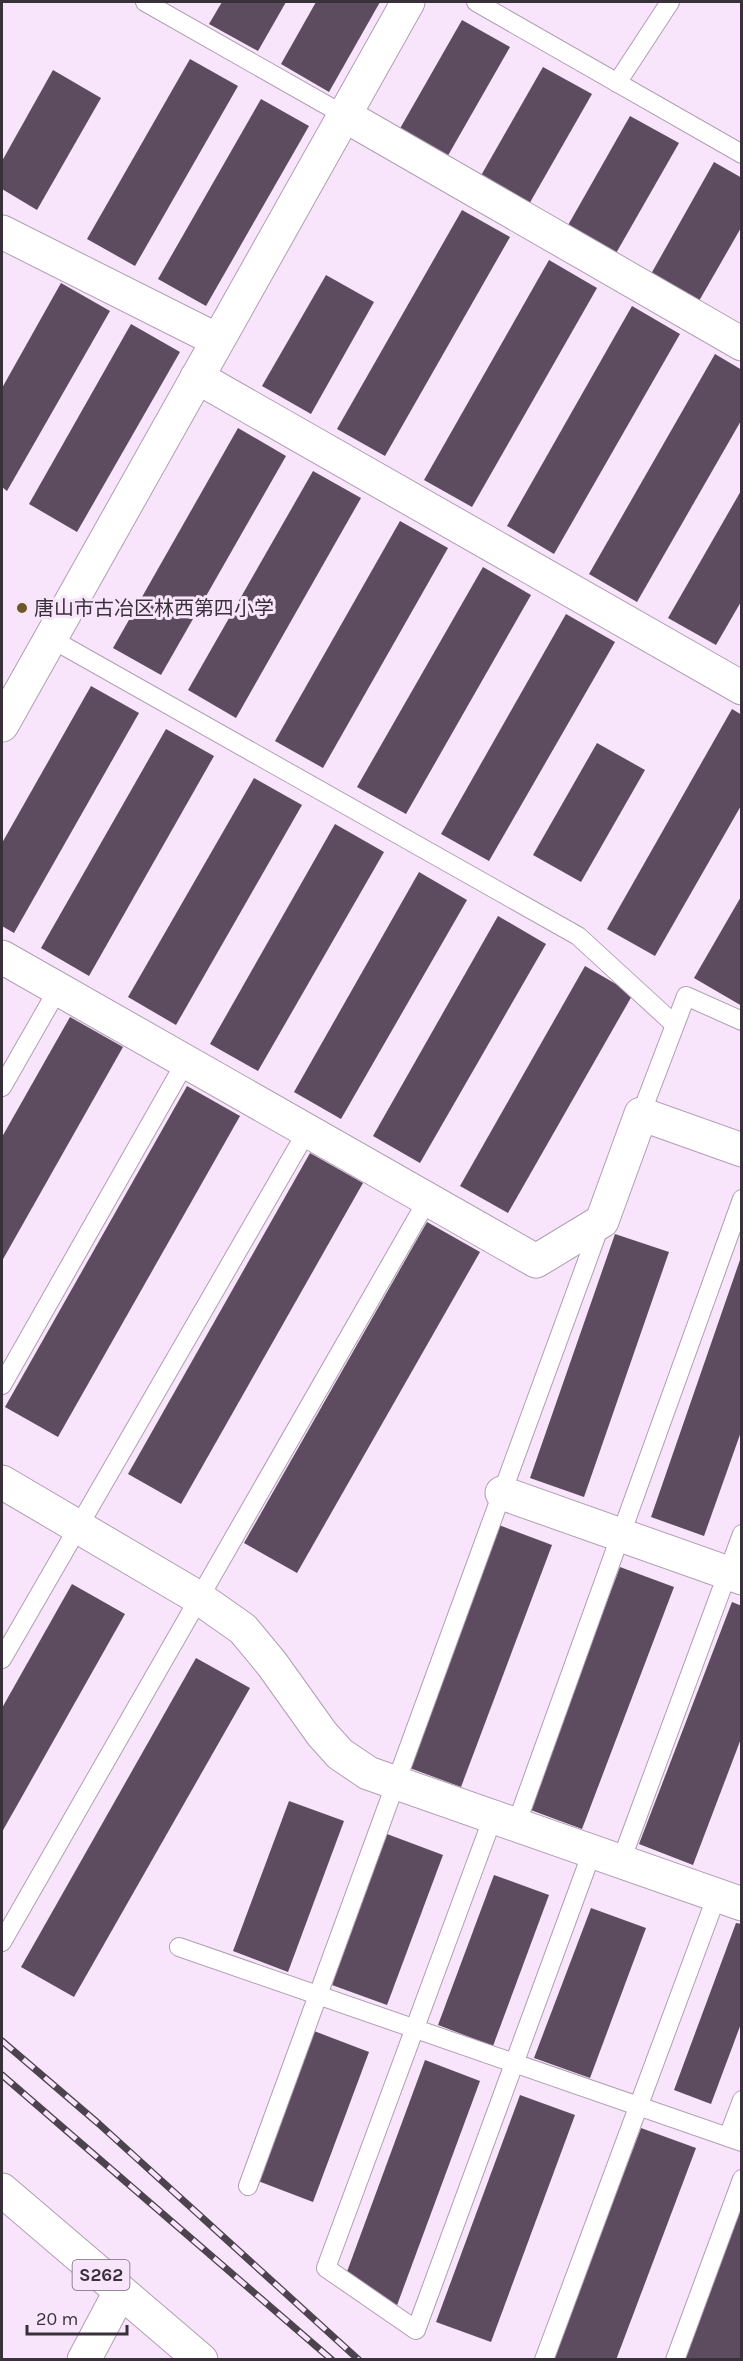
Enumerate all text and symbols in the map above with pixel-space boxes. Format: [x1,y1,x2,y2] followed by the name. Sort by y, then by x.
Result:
[34,597,274,620] place label: 唐山市古冶区林西第四小学
[15,601,29,615] marker: 唐山市古冶区林西第四小学
[72,2260,130,2290] road number: S262
[27,2298,128,2336] scale bar
[36,2308,78,2330] text: 20 m

